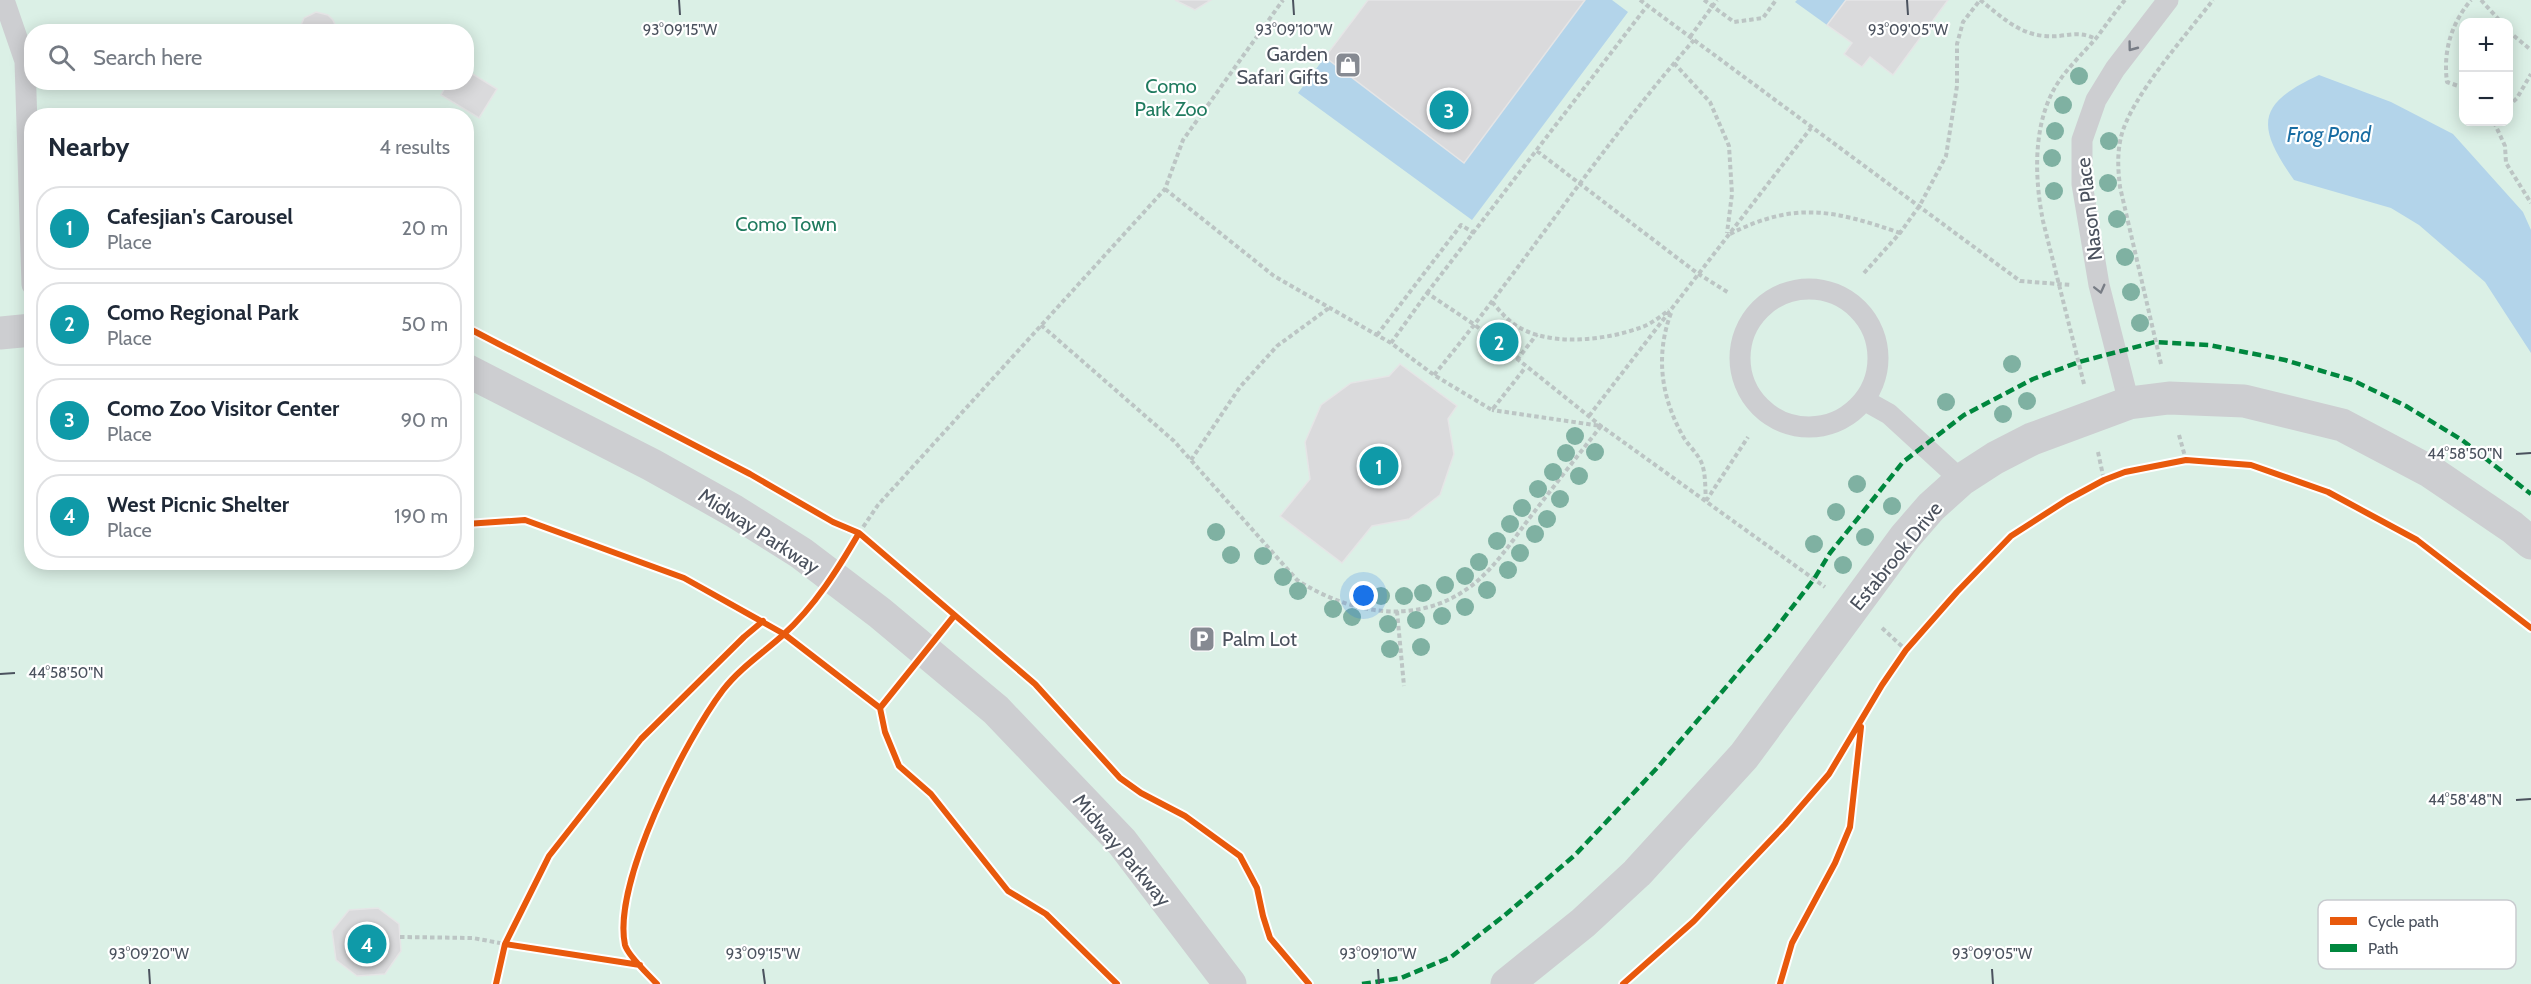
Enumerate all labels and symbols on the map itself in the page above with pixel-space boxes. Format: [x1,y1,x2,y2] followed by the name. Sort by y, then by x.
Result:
[643,21,718,39] text: 93°09'15"W
[1256,21,1333,39] text: 93°09'10"W
[1868,21,1949,39] text: 93°09'05"W
[2129,40,2140,51] one-way arrow
[1236,42,1328,89] place label: Garden Safari Gifts
[1333,50,1363,80] shop icon: Garden Safari Gifts
[1135,74,1207,121] park label: Como Park Zoo
[1430,88,1468,132] pin: 3
[2287,122,2372,147] water label: Frog Pond
[2071,156,2107,262] street label: Nason Place
[735,212,837,236] park label: Como Town
[2093,284,2106,294] one-way arrow
[1480,320,1518,364] pin: 2
[1360,444,1398,488] pin: 1
[2427,445,2503,463] text: 44°58'50"N
[694,483,824,579] street label: Midway Parkway
[1845,497,1947,615] street label: Estabrook Drive
[1349,581,1378,610] your location
[1187,624,1217,654] parking icon: Palm Lot
[1222,627,1297,651] place label: Palm Lot
[28,664,104,682] text: 44°58'50"N
[1068,789,1176,911] street label: Midway Parkway
[2428,791,2502,809] text: 44°58'48"N
[2318,900,2516,969] legend
[2368,912,2439,931] text: Cycle path
[348,922,386,966] pin: 4
[2368,939,2399,958] text: Path
[109,945,190,963] text: 93°09'20"W
[726,945,801,963] text: 93°09'15"W
[1340,945,1417,963] text: 93°09'10"W
[1952,945,2033,963] text: 93°09'05"W

